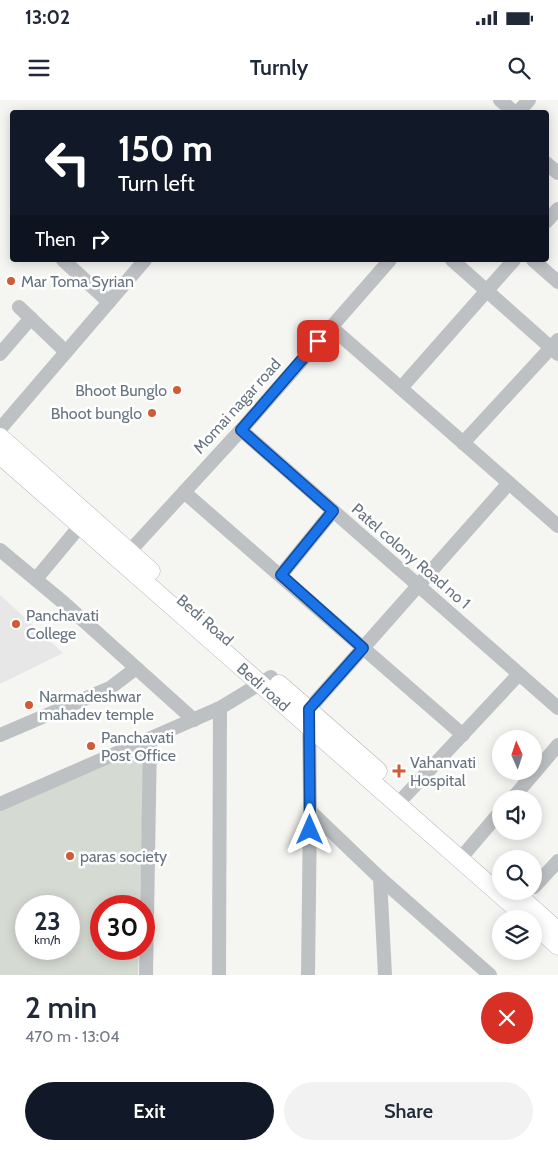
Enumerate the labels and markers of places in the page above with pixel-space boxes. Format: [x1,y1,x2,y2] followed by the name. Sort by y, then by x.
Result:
[21,272,134,291] place label: Mar Toma Syrian
[5,275,17,287] marker: Mar Toma Syrian
[297,320,339,362] pin
[75,381,167,400] place label: Bhoot Bunglo
[171,384,183,396] marker: Bhoot Bunglo
[51,404,142,423] place label: Bhoot bunglo
[146,407,158,419] marker: Bhoot bunglo
[26,606,99,643] place label: Panchavati College
[10,618,22,630] marker: Panchavati College
[39,687,154,724] place label: Narmadeshwar mahadev temple
[23,699,35,711] marker: Narmadeshwar mahadev temple
[101,728,176,765] place label: Panchavati Post Office
[85,740,97,752] marker: Panchavati Post Office
[410,753,476,790] place label: Vahanvati Hospital
[392,764,406,778] marker: Vahanvati Hospital
[80,847,167,866] place label: paras society
[64,850,76,862] marker: paras society

